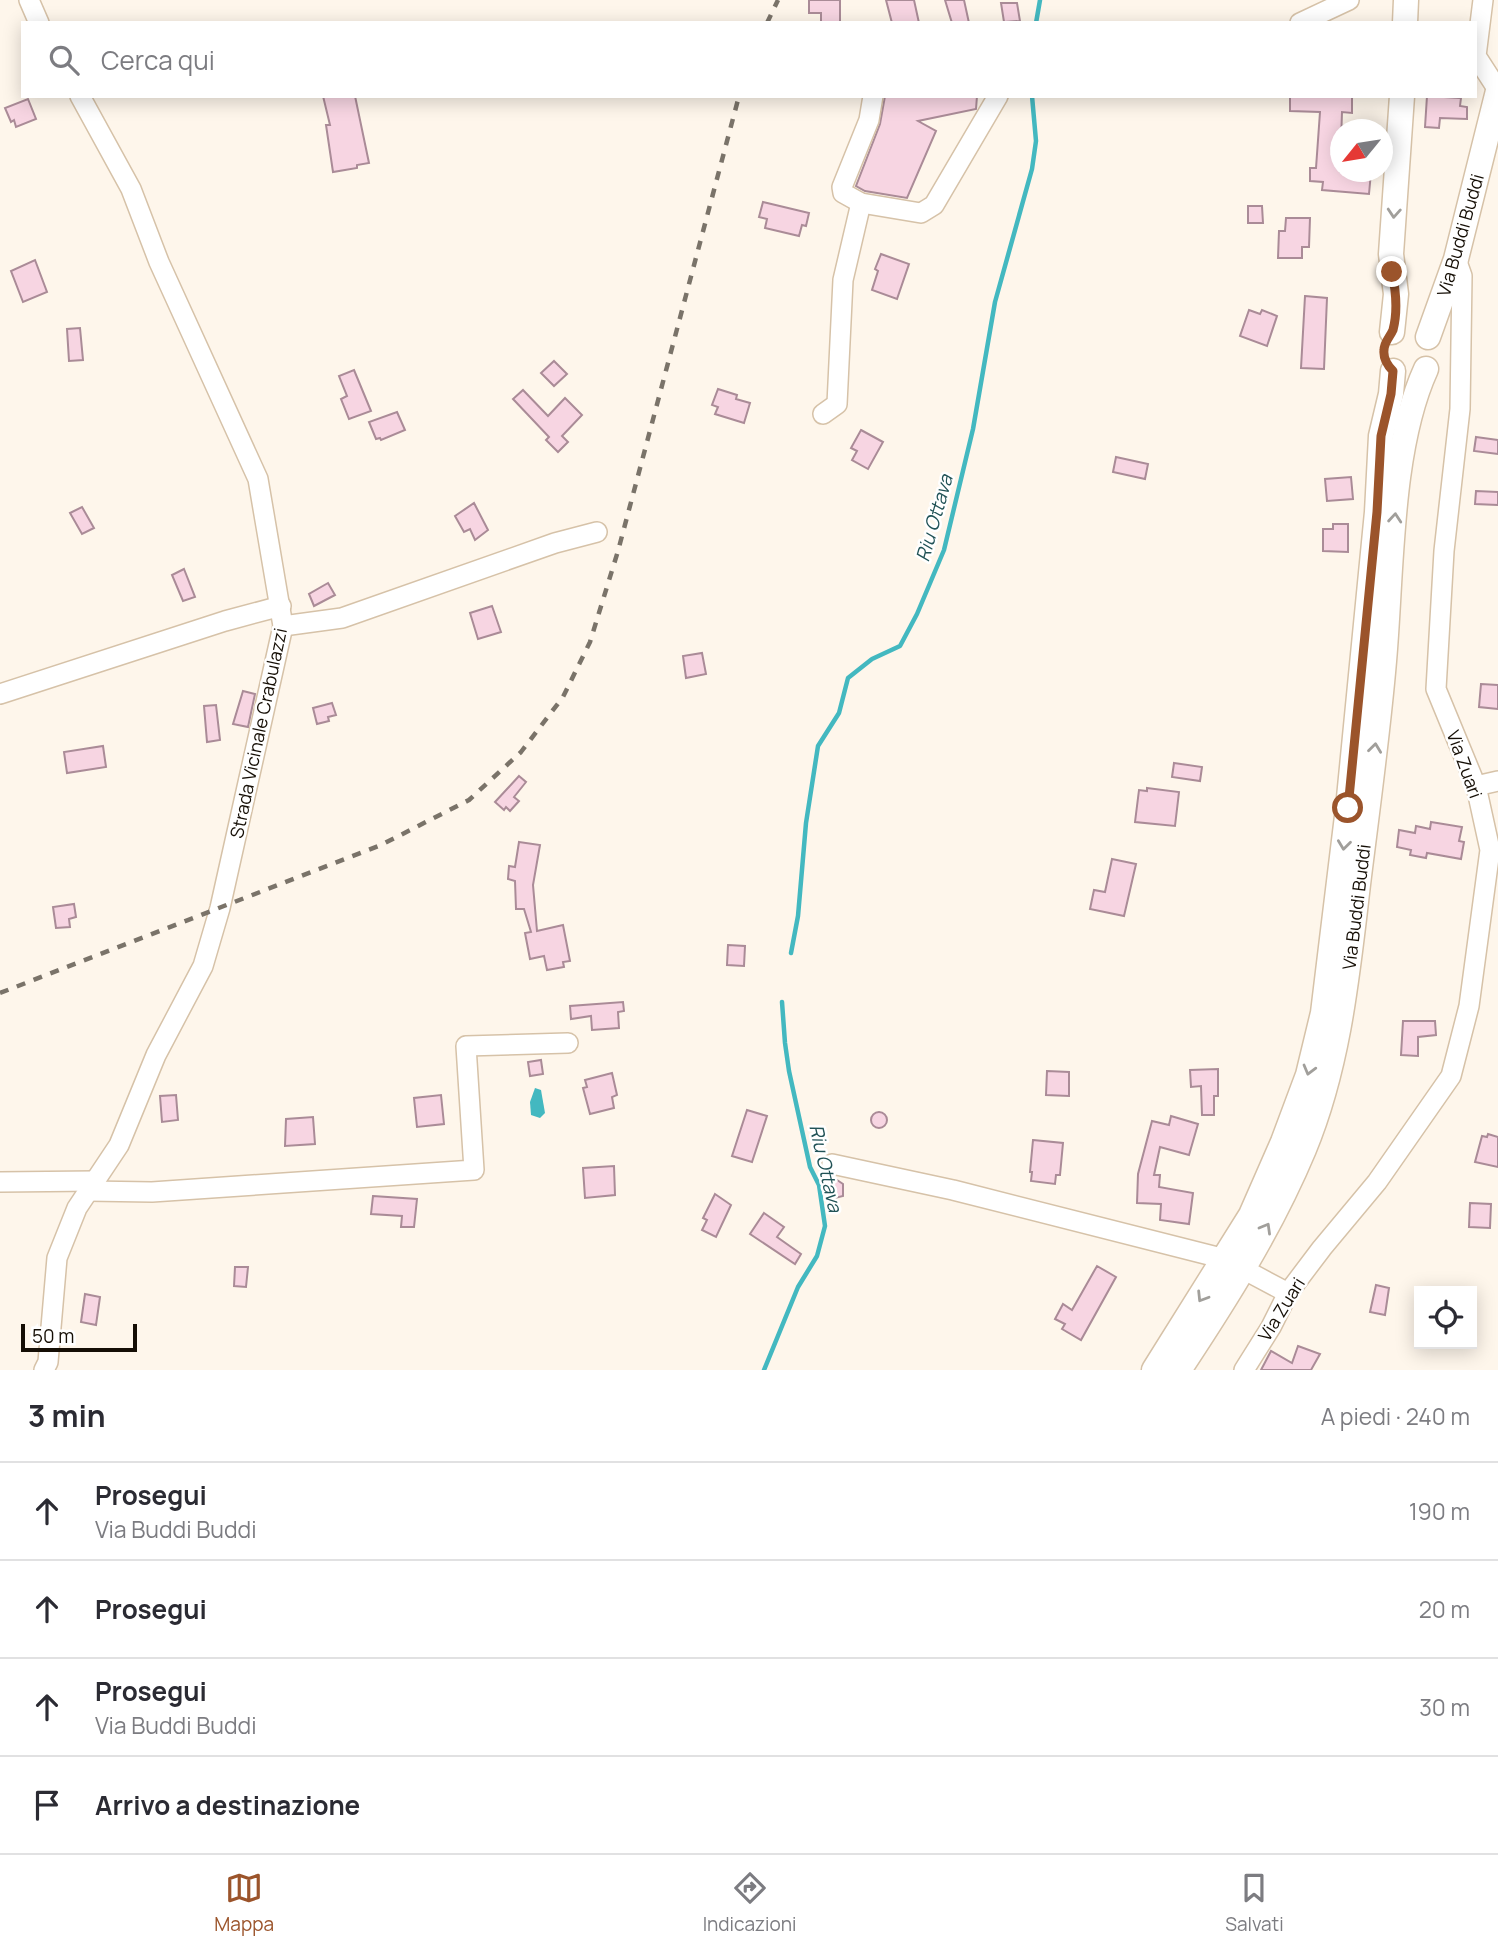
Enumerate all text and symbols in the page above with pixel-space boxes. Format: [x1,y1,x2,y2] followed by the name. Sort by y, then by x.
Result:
[21,21,1477,98] search box
[45,41,83,79] icon: search
[101,42,215,78] text: Cerca qui
[1330,119,1393,182] north arrow
[1431,171,1489,299] street label: Via Buddi Buddi
[1387,208,1402,219] one-way arrow
[1376,256,1407,287] route end
[909,470,959,564] water label: Riu Ottava
[1387,513,1402,524] one-way arrow
[224,626,292,840] street label: Strada Vicinale Crabulazzi
[1442,727,1488,801] street label: Via Zuari
[1367,742,1382,753] one-way arrow
[1332,792,1363,823] route start
[1336,839,1351,851] one-way arrow
[1336,843,1376,971] street label: Via Buddi Buddi
[1302,1063,1317,1075] one-way arrow
[803,1122,849,1216] water label: Riu Ottava
[1258,1223,1271,1236] one-way arrow
[1252,1273,1310,1345] street label: Via Zuari
[1414,1286,1477,1349] map controls
[1414,1286,1477,1349] button: locate
[1197,1289,1210,1302] one-way arrow
[21,1321,136,1353] scale bar
[32,1323,74,1349] text: 50 m
[28,1395,106,1436] text: 3 min
[1321,1400,1470,1432] text: A piedi · 240 m
[95,1477,207,1513] text: Prosegui
[28,1492,66,1530] icon: ahead
[1409,1495,1470,1527] text: 190 m
[95,1513,257,1545] text: Via Buddi Buddi
[28,1590,66,1628] icon: ahead
[95,1591,207,1627] text: Prosegui
[1419,1593,1470,1625] text: 20 m
[95,1673,207,1709] text: Prosegui
[28,1688,66,1726] icon: ahead
[1419,1691,1470,1723] text: 30 m
[95,1709,257,1741] text: Via Buddi Buddi
[28,1786,66,1824] icon: arrive
[95,1787,360,1823] text: Arrivo a destinazione
[214,1869,274,1937] tab: Mappa
[703,1869,797,1937] tab: Indicazioni
[1225,1869,1284,1937] tab: Salvati

